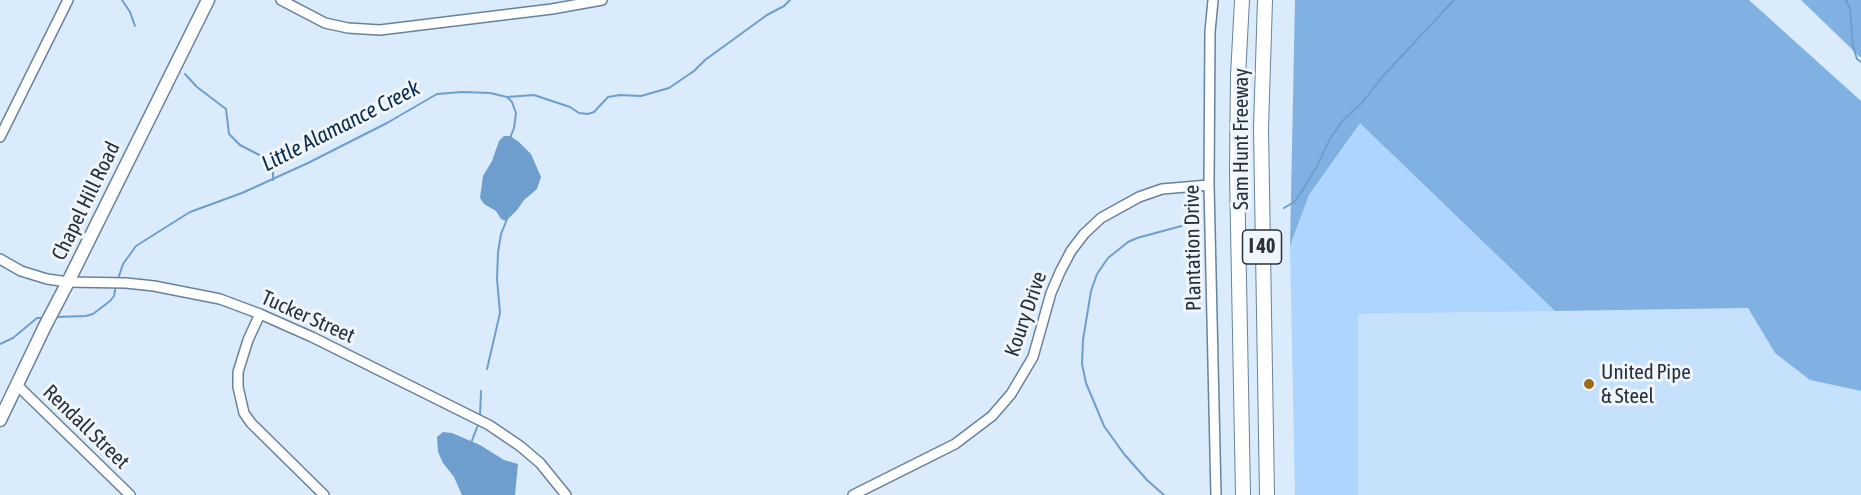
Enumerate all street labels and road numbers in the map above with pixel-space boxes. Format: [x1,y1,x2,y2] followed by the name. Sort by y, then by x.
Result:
[1228,68,1254,210] street label: Sam Hunt Freeway
[47,138,125,264] street label: Chapel Hill Road
[1179,185,1207,311] street label: Plantation Drive
[1242,230,1282,264] road number: I 40
[1000,268,1052,360] street label: Koury Drive
[257,285,359,349] street label: Tucker Street
[38,380,134,474] street label: Rendall Street

